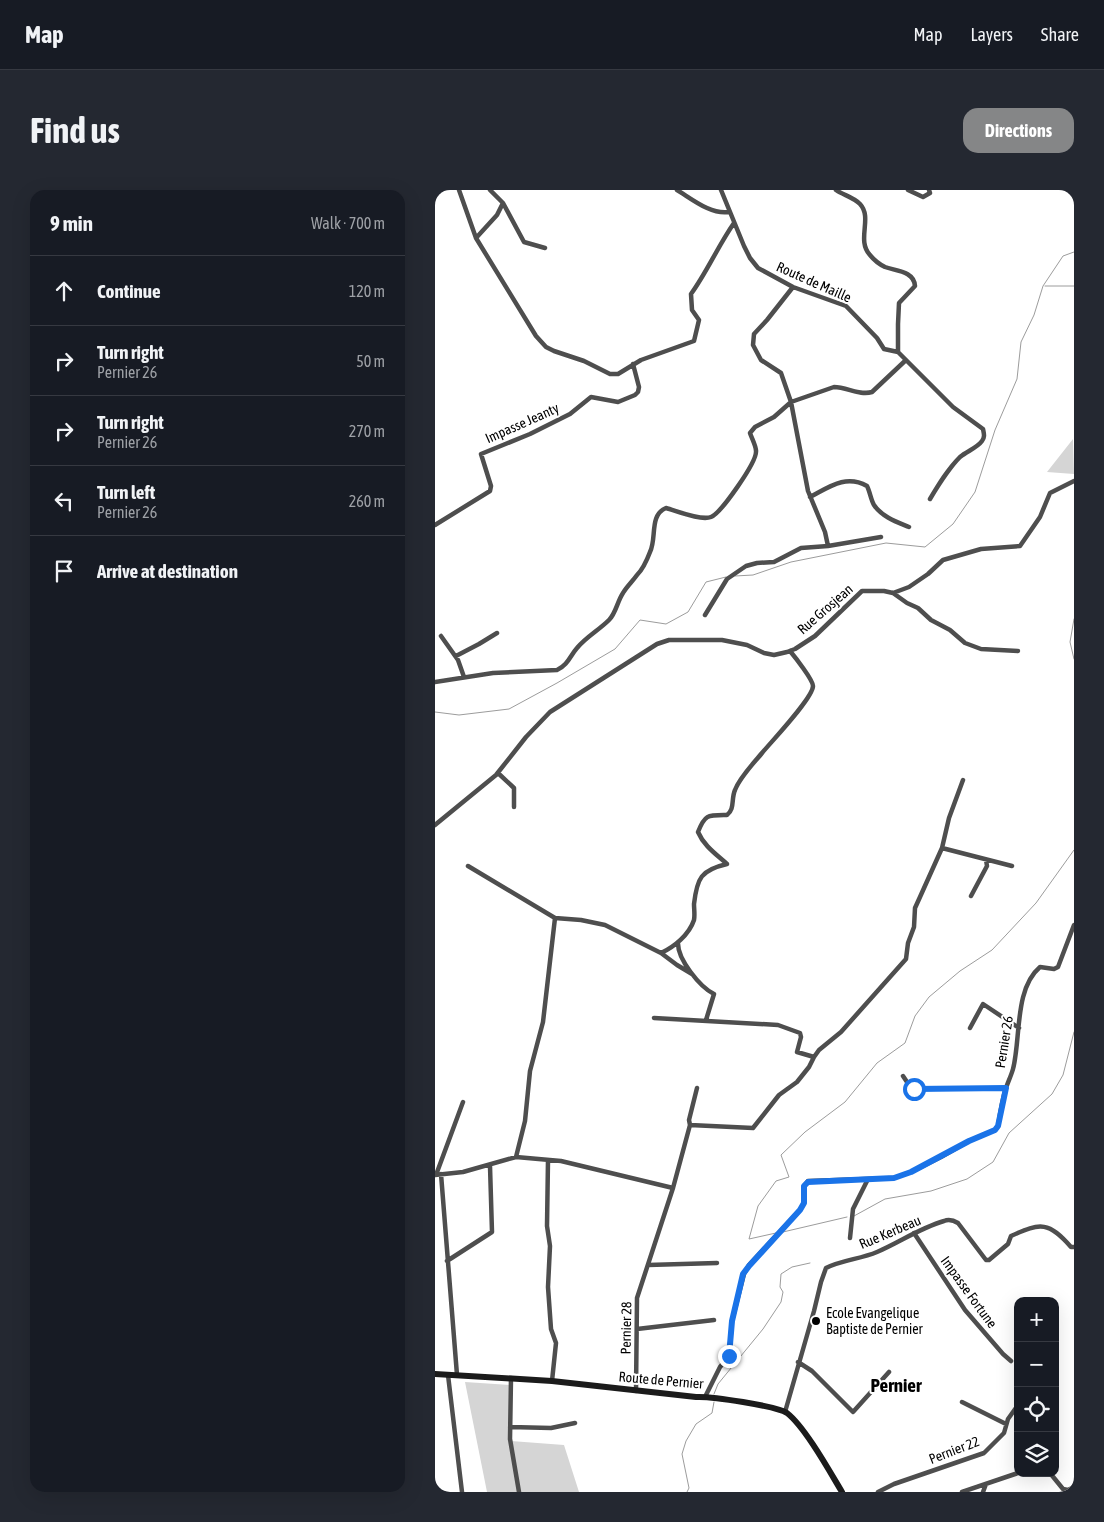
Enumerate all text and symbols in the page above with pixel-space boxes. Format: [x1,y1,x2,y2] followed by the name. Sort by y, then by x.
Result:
[25,21,64,48] text: Map
[913,24,942,45] text: Map
[970,24,1013,45] text: Layers
[1041,24,1079,45] text: Share
[963,108,1074,153] button: Directions
[30,110,120,150] text: Find us
[50,211,93,235] text: 9 min
[311,214,385,232] text: Walk · 700 m
[774,258,854,306] street label: Route de Maille
[50,277,78,305] icon: ahead
[97,280,161,302] text: Continue
[349,282,385,300] text: 120 m
[97,341,164,363] text: Turn right
[50,347,78,375] icon: right
[356,352,385,370] text: 50 m
[97,363,157,381] text: Pernier 26
[483,400,562,446] street label: Impasse Jeanty
[97,411,164,433] text: Turn right
[50,417,78,445] icon: right
[349,422,385,440] text: 270 m
[97,433,157,451] text: Pernier 26
[97,481,155,503] text: Turn left
[50,487,78,515] icon: left
[349,492,385,510] text: 260 m
[97,503,157,521] text: Pernier 26
[50,557,78,585] icon: arrive
[97,560,238,582] text: Arrive at destination
[794,581,856,637] street label: Rue Grosjean
[992,1014,1016,1069] street label: Pernier 26
[903,1078,926,1101] route start
[857,1212,923,1252] street label: Rue Kerbeau
[938,1253,1000,1331] street label: Impasse Fortune
[1014,1297,1059,1477] map controls
[1014,1297,1059,1342] button: +
[618,1301,634,1355] street label: Pernier 28
[826,1305,924,1337] place label: Ecole Evangelique Baptiste de Pernier
[810,1315,822,1327] marker: Ecole Evangelique Baptiste de Pernier
[1014,1342,1059,1387] button: −
[718,1345,741,1368] route end
[618,1368,705,1392] street label: Route de Pernier
[870,1374,922,1396] district label: Pernier
[1014,1387,1059,1432] button: locate
[1014,1432,1059,1477] button: layers
[926,1433,982,1467] street label: Pernier 22

